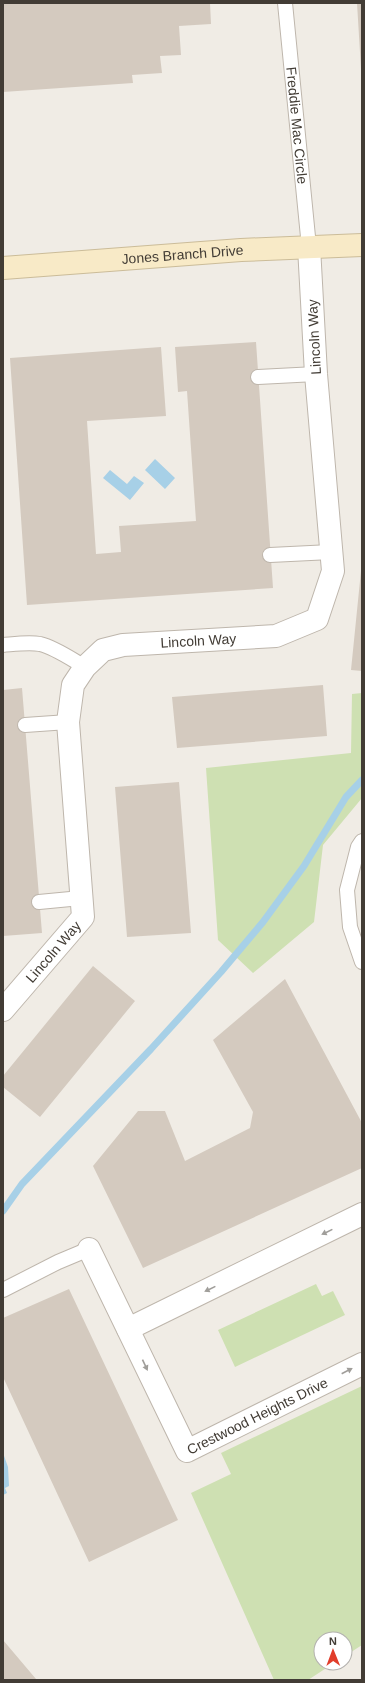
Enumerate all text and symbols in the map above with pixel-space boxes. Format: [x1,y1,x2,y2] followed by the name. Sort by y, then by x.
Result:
[283,66,311,185] street label: Freddie Mac Circle
[121,242,244,267] street label: Jones Branch Drive
[304,299,324,375] street label: Lincoln Way
[160,630,237,651] street label: Lincoln Way
[22,918,84,986] street label: Lincoln Way
[321,1228,333,1235] one-way arrow
[205,1286,216,1292] one-way arrow
[142,1359,148,1370] one-way arrow
[341,1368,353,1374] one-way arrow
[184,1374,330,1458] street label: Crestwood Heights Drive
[313,1631,353,1671] north arrow
[329,1635,337,1647] text: N

